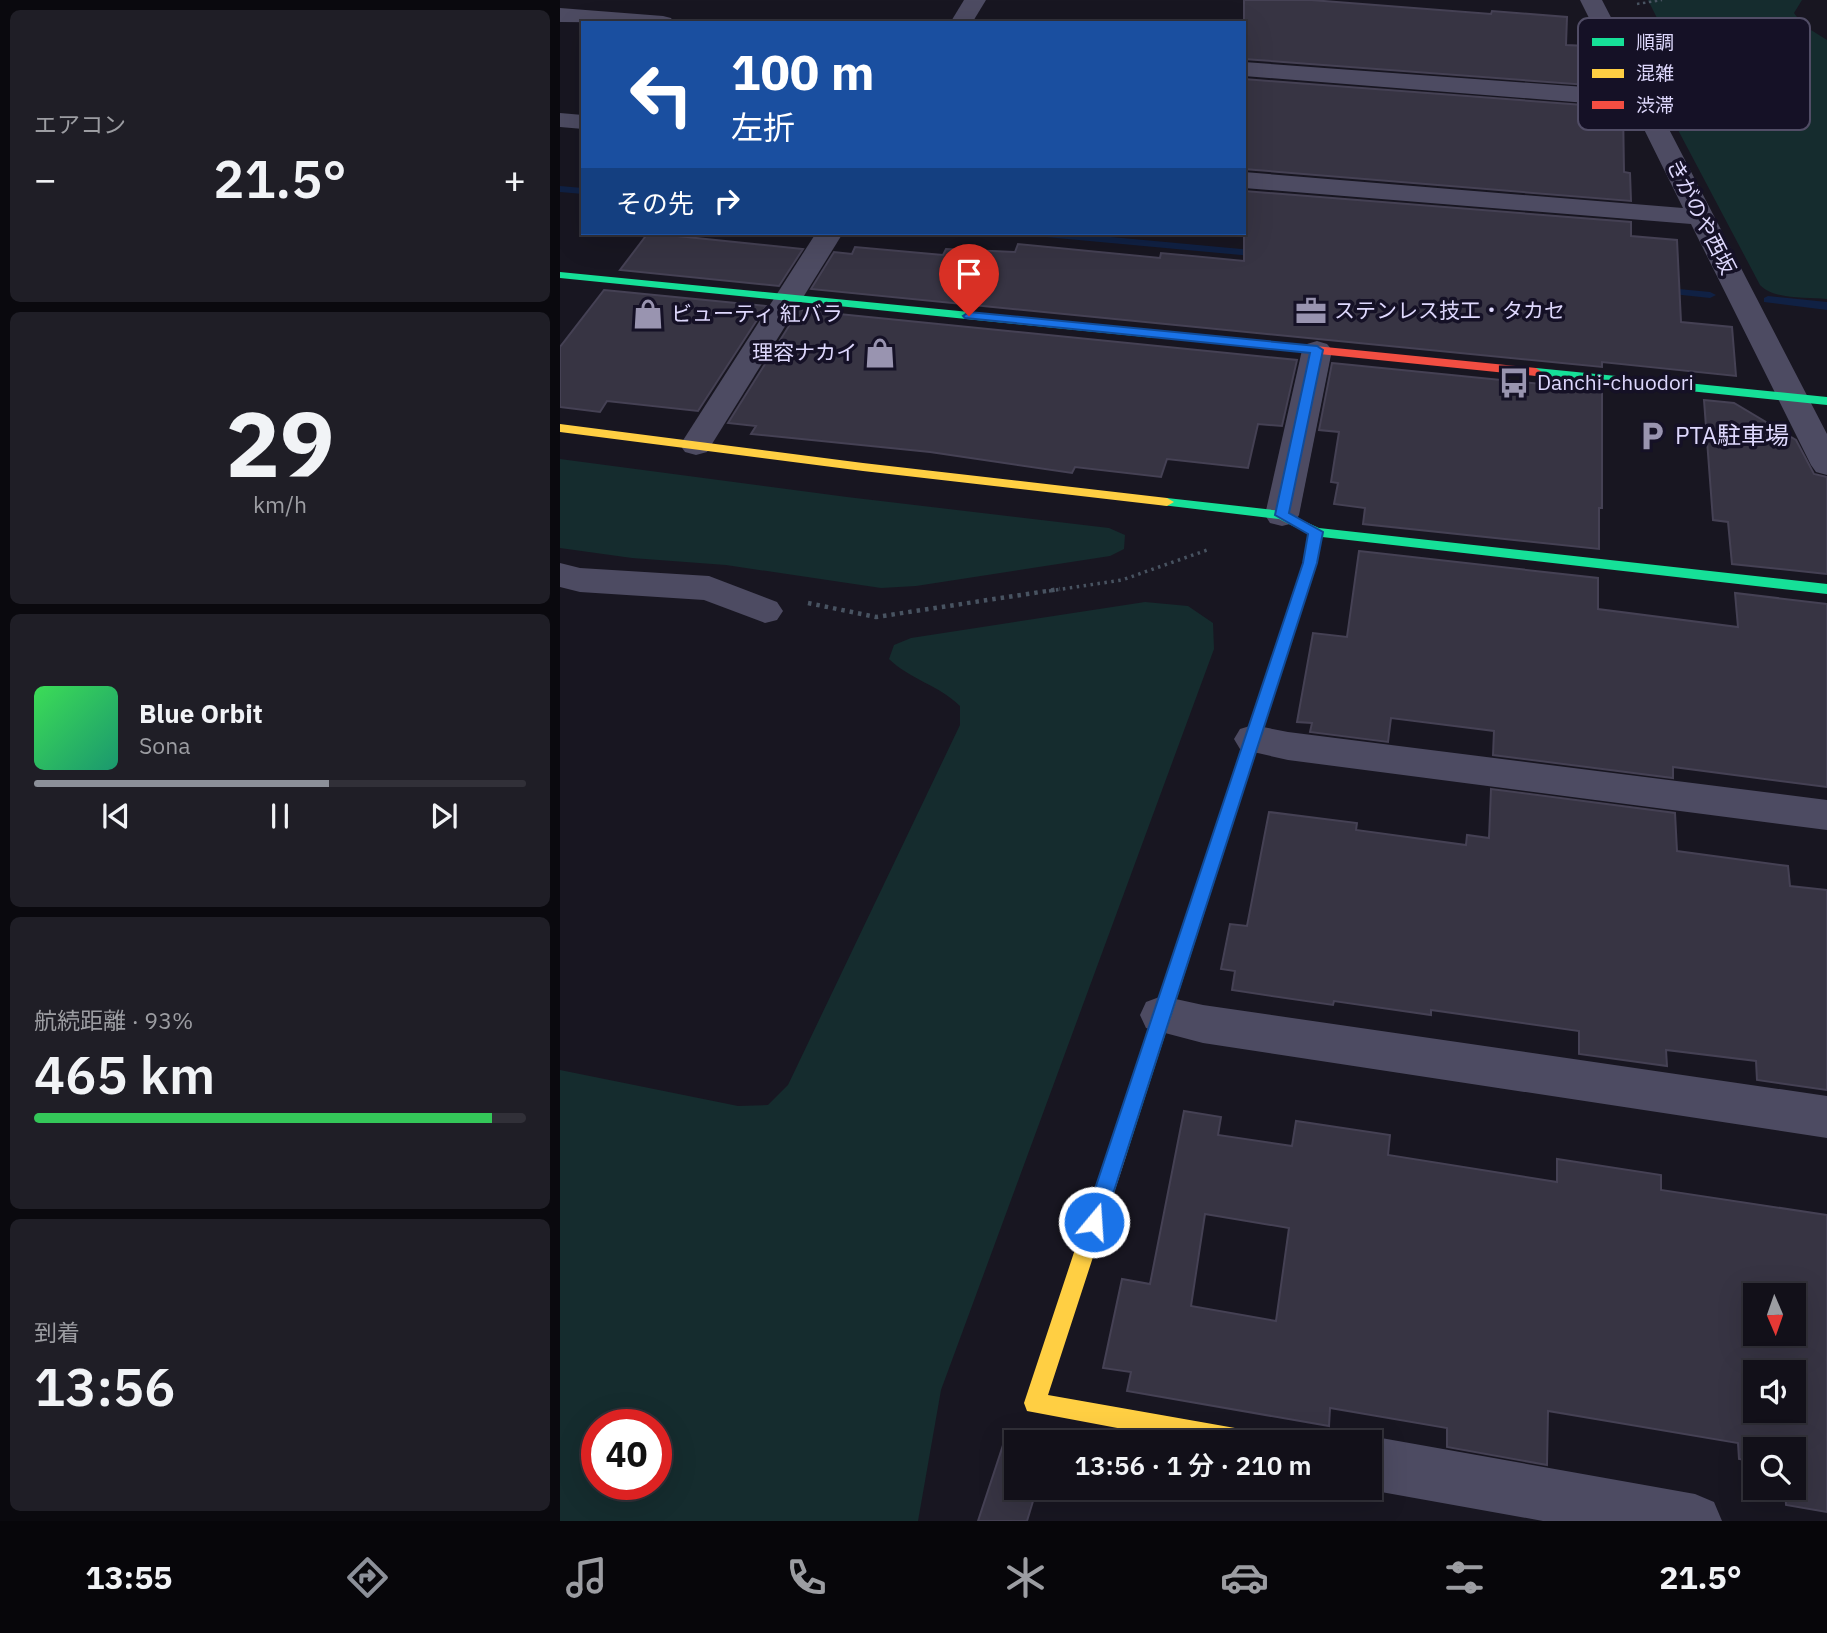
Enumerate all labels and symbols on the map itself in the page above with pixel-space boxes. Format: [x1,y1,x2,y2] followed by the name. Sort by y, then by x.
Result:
[1578,18,1810,130] legend
[1636,30,1674,54] text: 順調
[1636,61,1674,85] text: 混雑
[1636,93,1674,117] text: 渋滞
[1661,154,1743,279] street label: きがのや西坂
[939,244,999,316] pin
[1294,294,1328,328] office icon: ステンレス技工・タカセ
[1334,296,1565,324] place label: ステンレス技工・タカセ
[631,297,665,331] shop icon: ビューティ 紅バラ
[671,299,843,327] place label: ビューティ 紅バラ
[863,336,897,370] shop icon: 理容ナカイ
[752,338,857,366] place label: 理容ナカイ
[1497,366,1531,400] bus stop icon: Danchi-chuodori
[1537,368,1694,396] place label: Danchi-chuodori
[1635,419,1669,453] parking icon: PTA駐車場
[1675,419,1789,451] place label: PTA駐車場
[1057,1185,1131,1259] position arrow
[1743,1283,1806,1346] north arrow
[581,1409,672,1500] speed limit sign: 40

